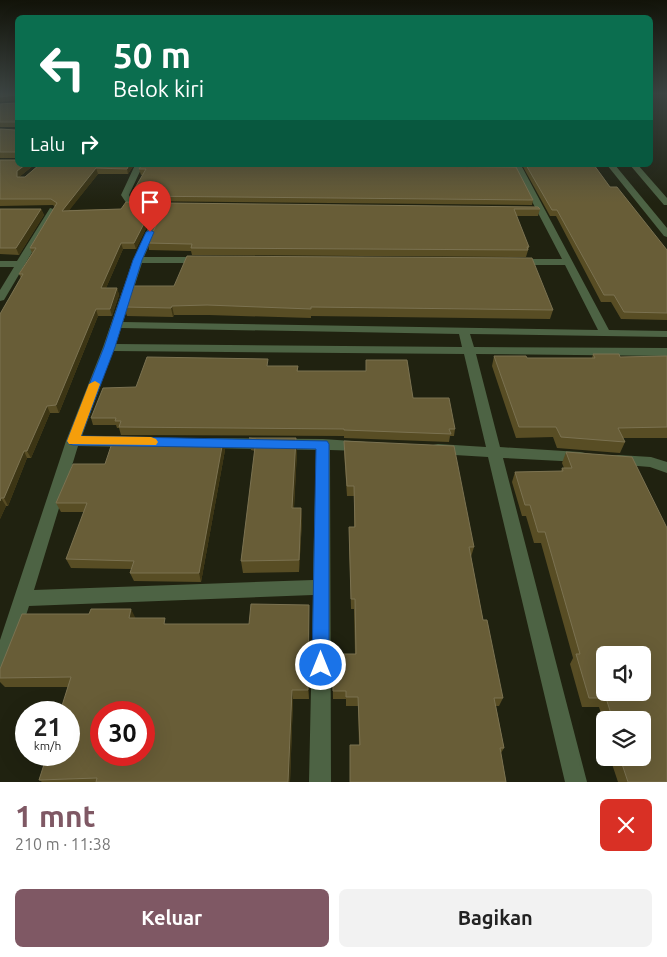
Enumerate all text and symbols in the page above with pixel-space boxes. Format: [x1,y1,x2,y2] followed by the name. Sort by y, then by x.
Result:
[30,35,95,100] icon: left
[113,35,191,75] text: 50 m
[113,76,204,101] text: Belok kiri
[75,130,103,158] icon: right
[30,133,65,155] text: Lalu
[129,181,171,232] pin
[136,188,164,216] icon: arrive
[294,638,346,690] position arrow
[596,646,651,766] map controls
[596,646,651,701] button: sound
[90,701,155,766] speed limit sign: 30
[596,711,651,766] button: layers
[33,713,62,741] text: 21
[34,739,61,752] text: km/h
[15,799,95,833] text: 1 mnt
[600,799,652,851] button: close
[15,835,111,853] text: 210 m · 11:38
[15,889,329,947] button: Keluar
[339,889,652,947] button: Bagikan

